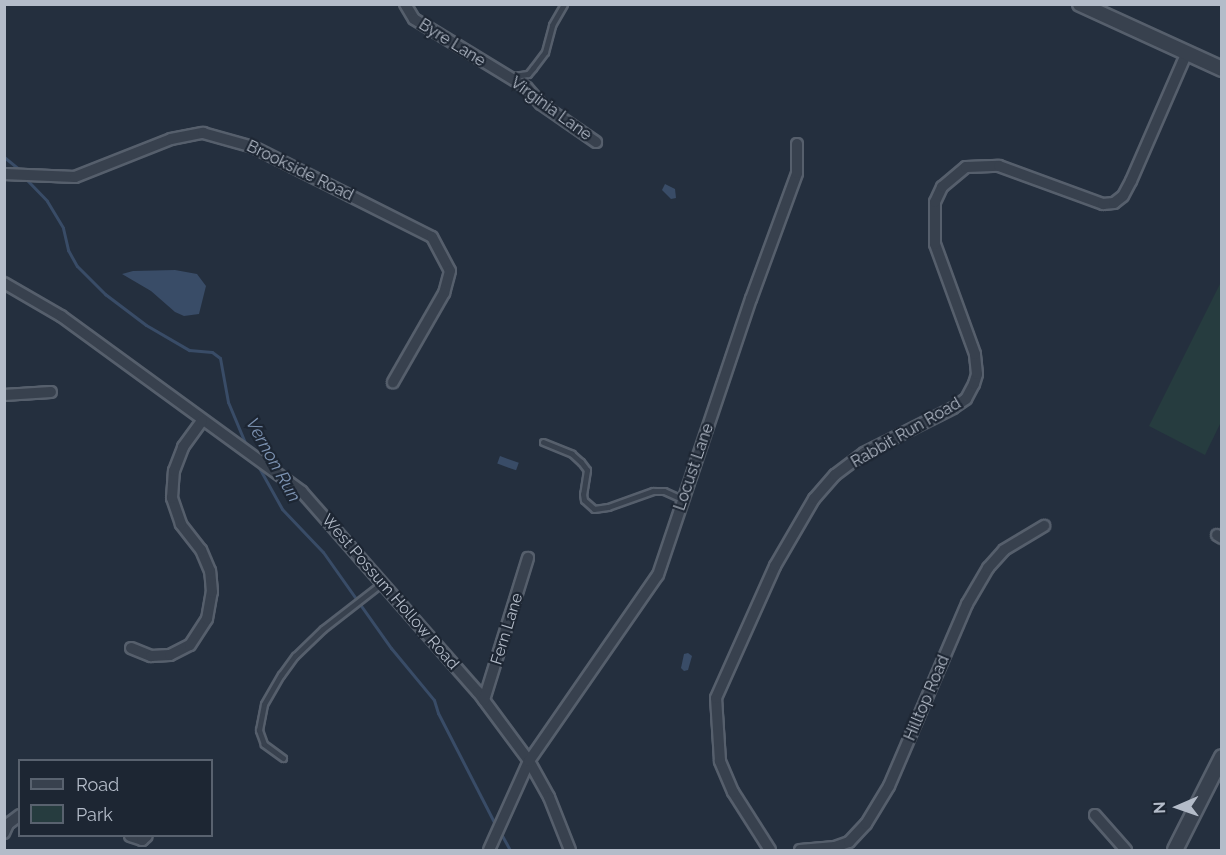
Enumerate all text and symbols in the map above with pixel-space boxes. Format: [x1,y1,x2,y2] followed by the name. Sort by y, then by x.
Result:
[415,15,489,71] street label: Byre Lane
[507,73,595,145] street label: Virginia Lane
[243,137,357,205] street label: Brookside Road
[848,394,964,472] street label: Rabbit Run Road
[241,414,305,506] water label: Vernon Run
[670,421,718,513] street label: Locust Lane
[317,510,463,674] street label: West Possum Hollow Road
[487,591,527,667] street label: Fern Lane
[900,652,954,744] street label: Hilltop Road
[18,759,213,837] legend
[76,774,119,795] text: Road
[1148,777,1208,837] north arrow
[1150,801,1169,814] text: N
[76,804,113,825] text: Park

